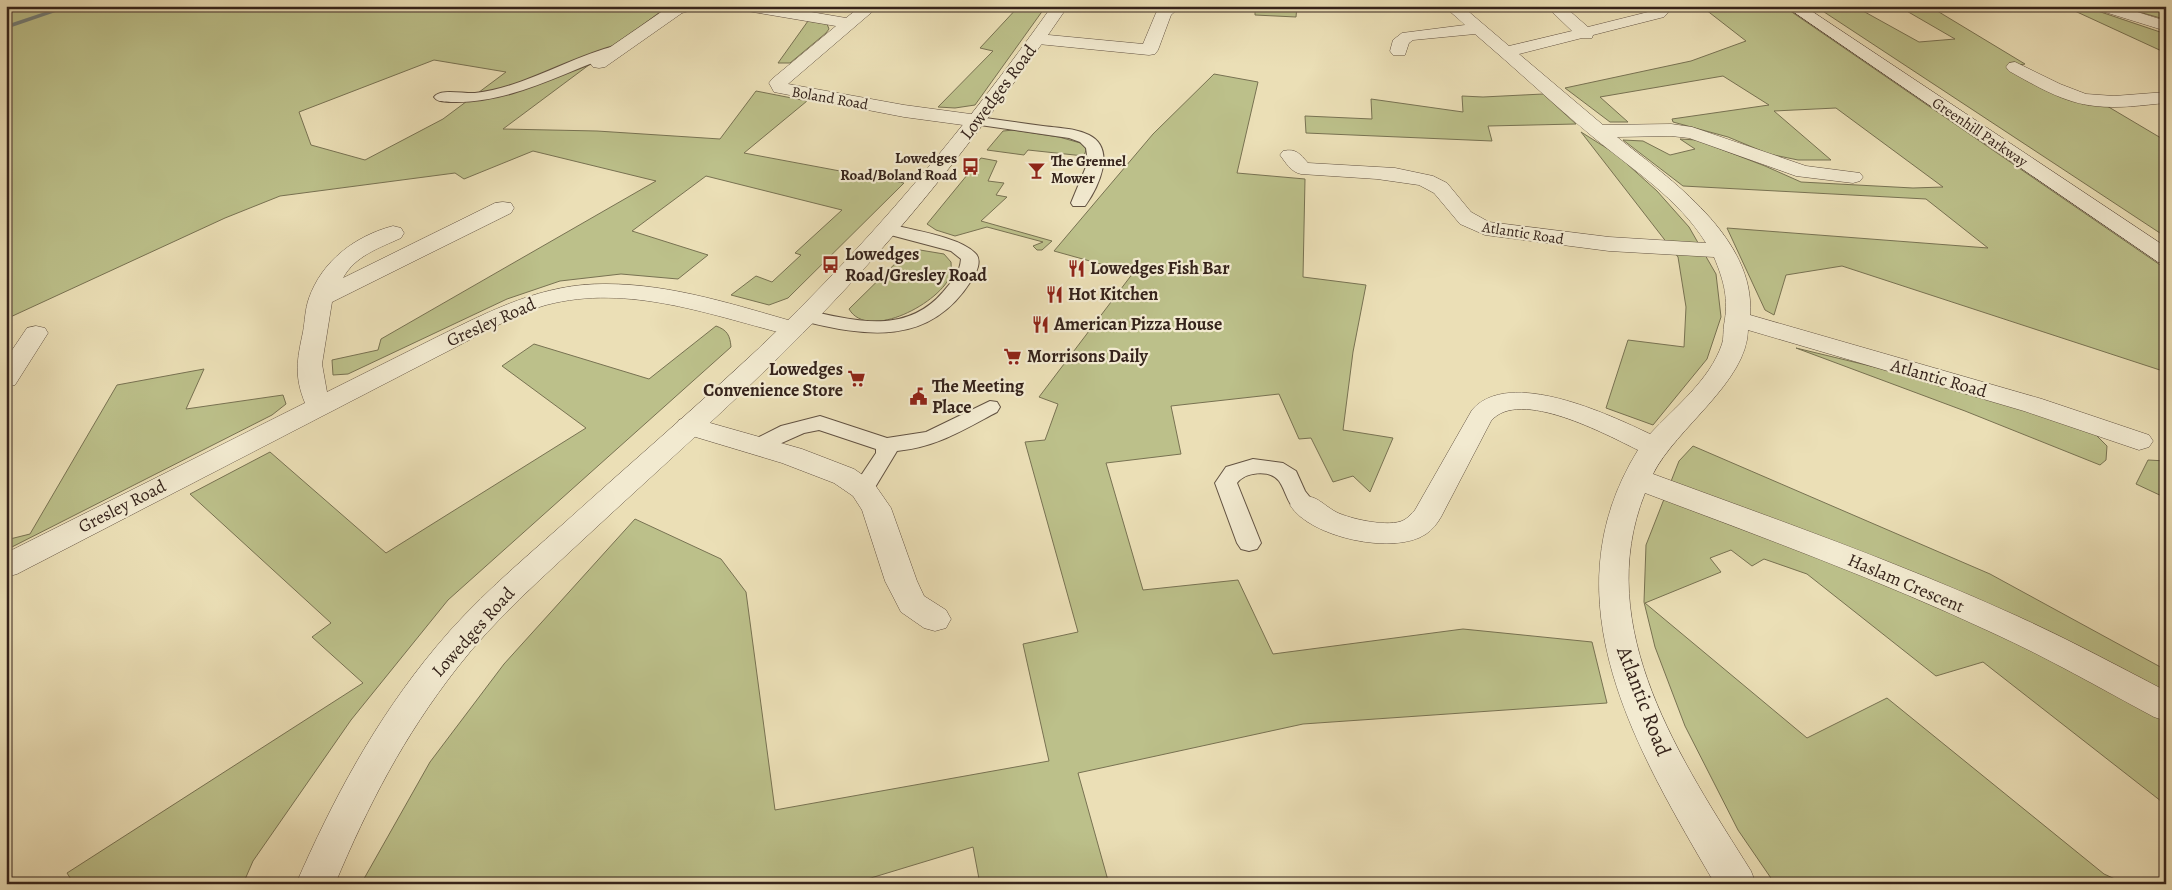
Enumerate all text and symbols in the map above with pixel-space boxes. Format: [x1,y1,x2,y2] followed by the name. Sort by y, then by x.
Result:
[954,39,1042,144] street label: Lowedges Road
[790,81,871,115] street label: Boland Road
[1928,93,2032,172] street label: Greenhill Parkway
[840,148,958,185] place label: Lowedges Road/Boland Road
[1051,151,1126,188] place label: The Grennel Mower
[961,157,981,177] bus stop icon: Lowedges Road/Boland Road
[1027,160,1047,180] bar icon: The Grennel Mower
[1480,217,1566,249] street label: Atlantic Road
[845,242,987,287] place label: Lowedges Road/Gresley Road
[821,254,841,274] bus stop icon: Lowedges Road/Gresley Road
[1090,256,1230,280] place label: Lowedges Fish Bar
[1066,258,1086,278] restaurant icon: Lowedges Fish Bar
[1068,282,1158,306] place label: Hot Kitchen
[1044,284,1064,304] restaurant icon: Hot Kitchen
[443,292,540,352] street label: Gresley Road
[1053,312,1222,336] place label: American Pizza House
[1030,314,1050,334] restaurant icon: American Pizza House
[1027,344,1149,368] place label: Morrisons Daily
[1003,346,1023,366] supermarket icon: Morrisons Daily
[1887,353,1990,403] street label: Atlantic Road
[703,357,843,402] place label: Lowedges Convenience Store
[847,369,867,389] supermarket icon: Lowedges Convenience Store
[932,374,1025,419] place label: The Meeting Place
[908,386,928,406] public building icon: The Meeting Place
[74,474,170,538] street label: Gresley Road
[1844,548,1968,618] street label: Haslam Crescent
[426,582,520,682] street label: Lowedges Road
[1610,641,1678,760] street label: Atlantic Road

